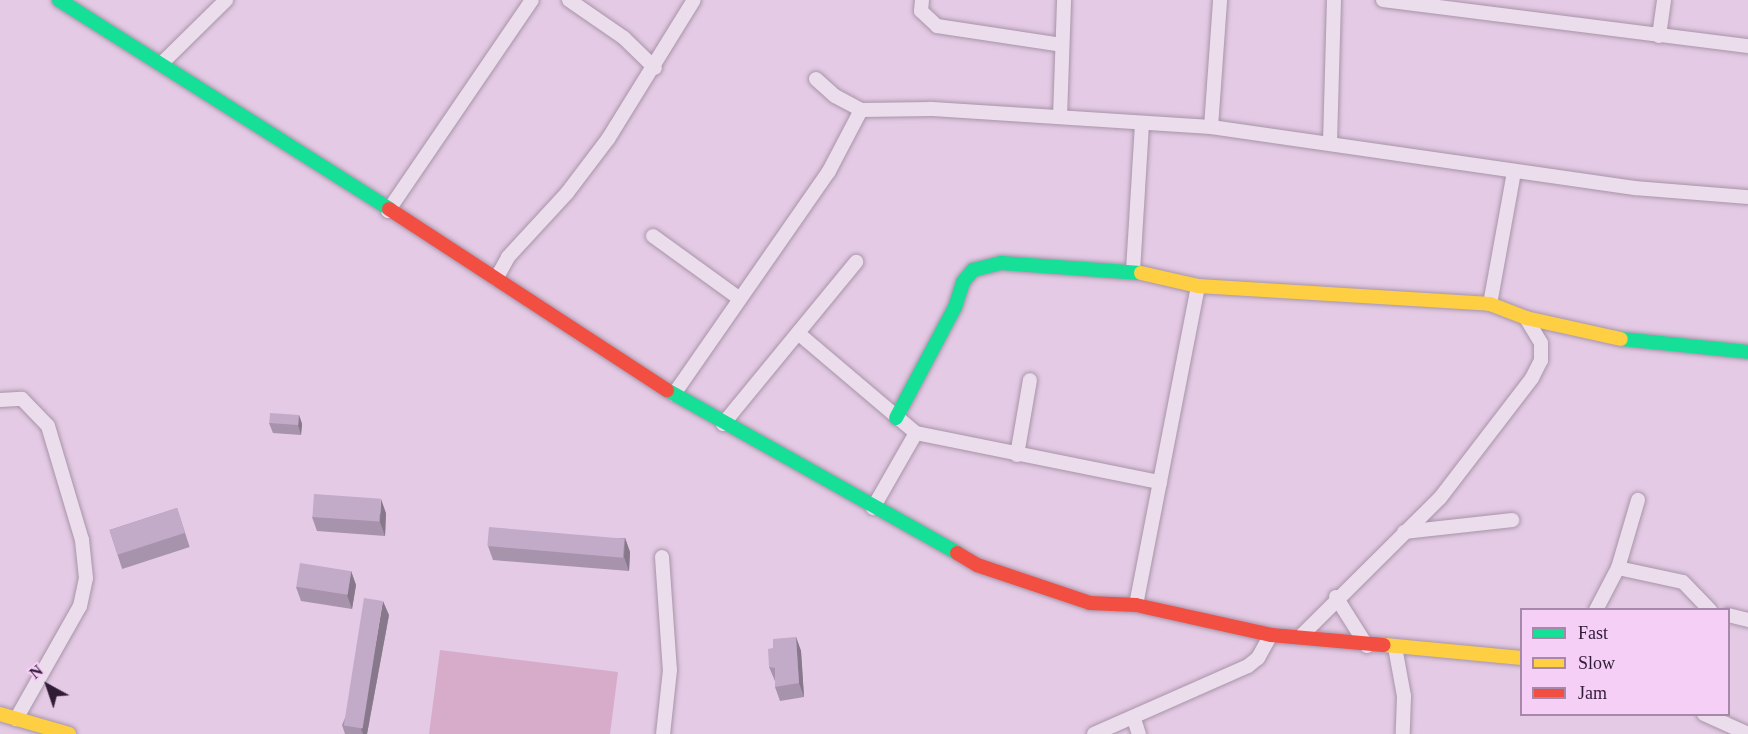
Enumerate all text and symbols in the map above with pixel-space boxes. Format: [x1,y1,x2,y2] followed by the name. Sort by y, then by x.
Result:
[1520,608,1730,716] legend
[1578,623,1608,643] text: Fast
[1578,653,1615,673] text: Slow
[18,656,78,716] north arrow
[26,662,46,682] text: N
[1578,683,1607,703] text: Jam

